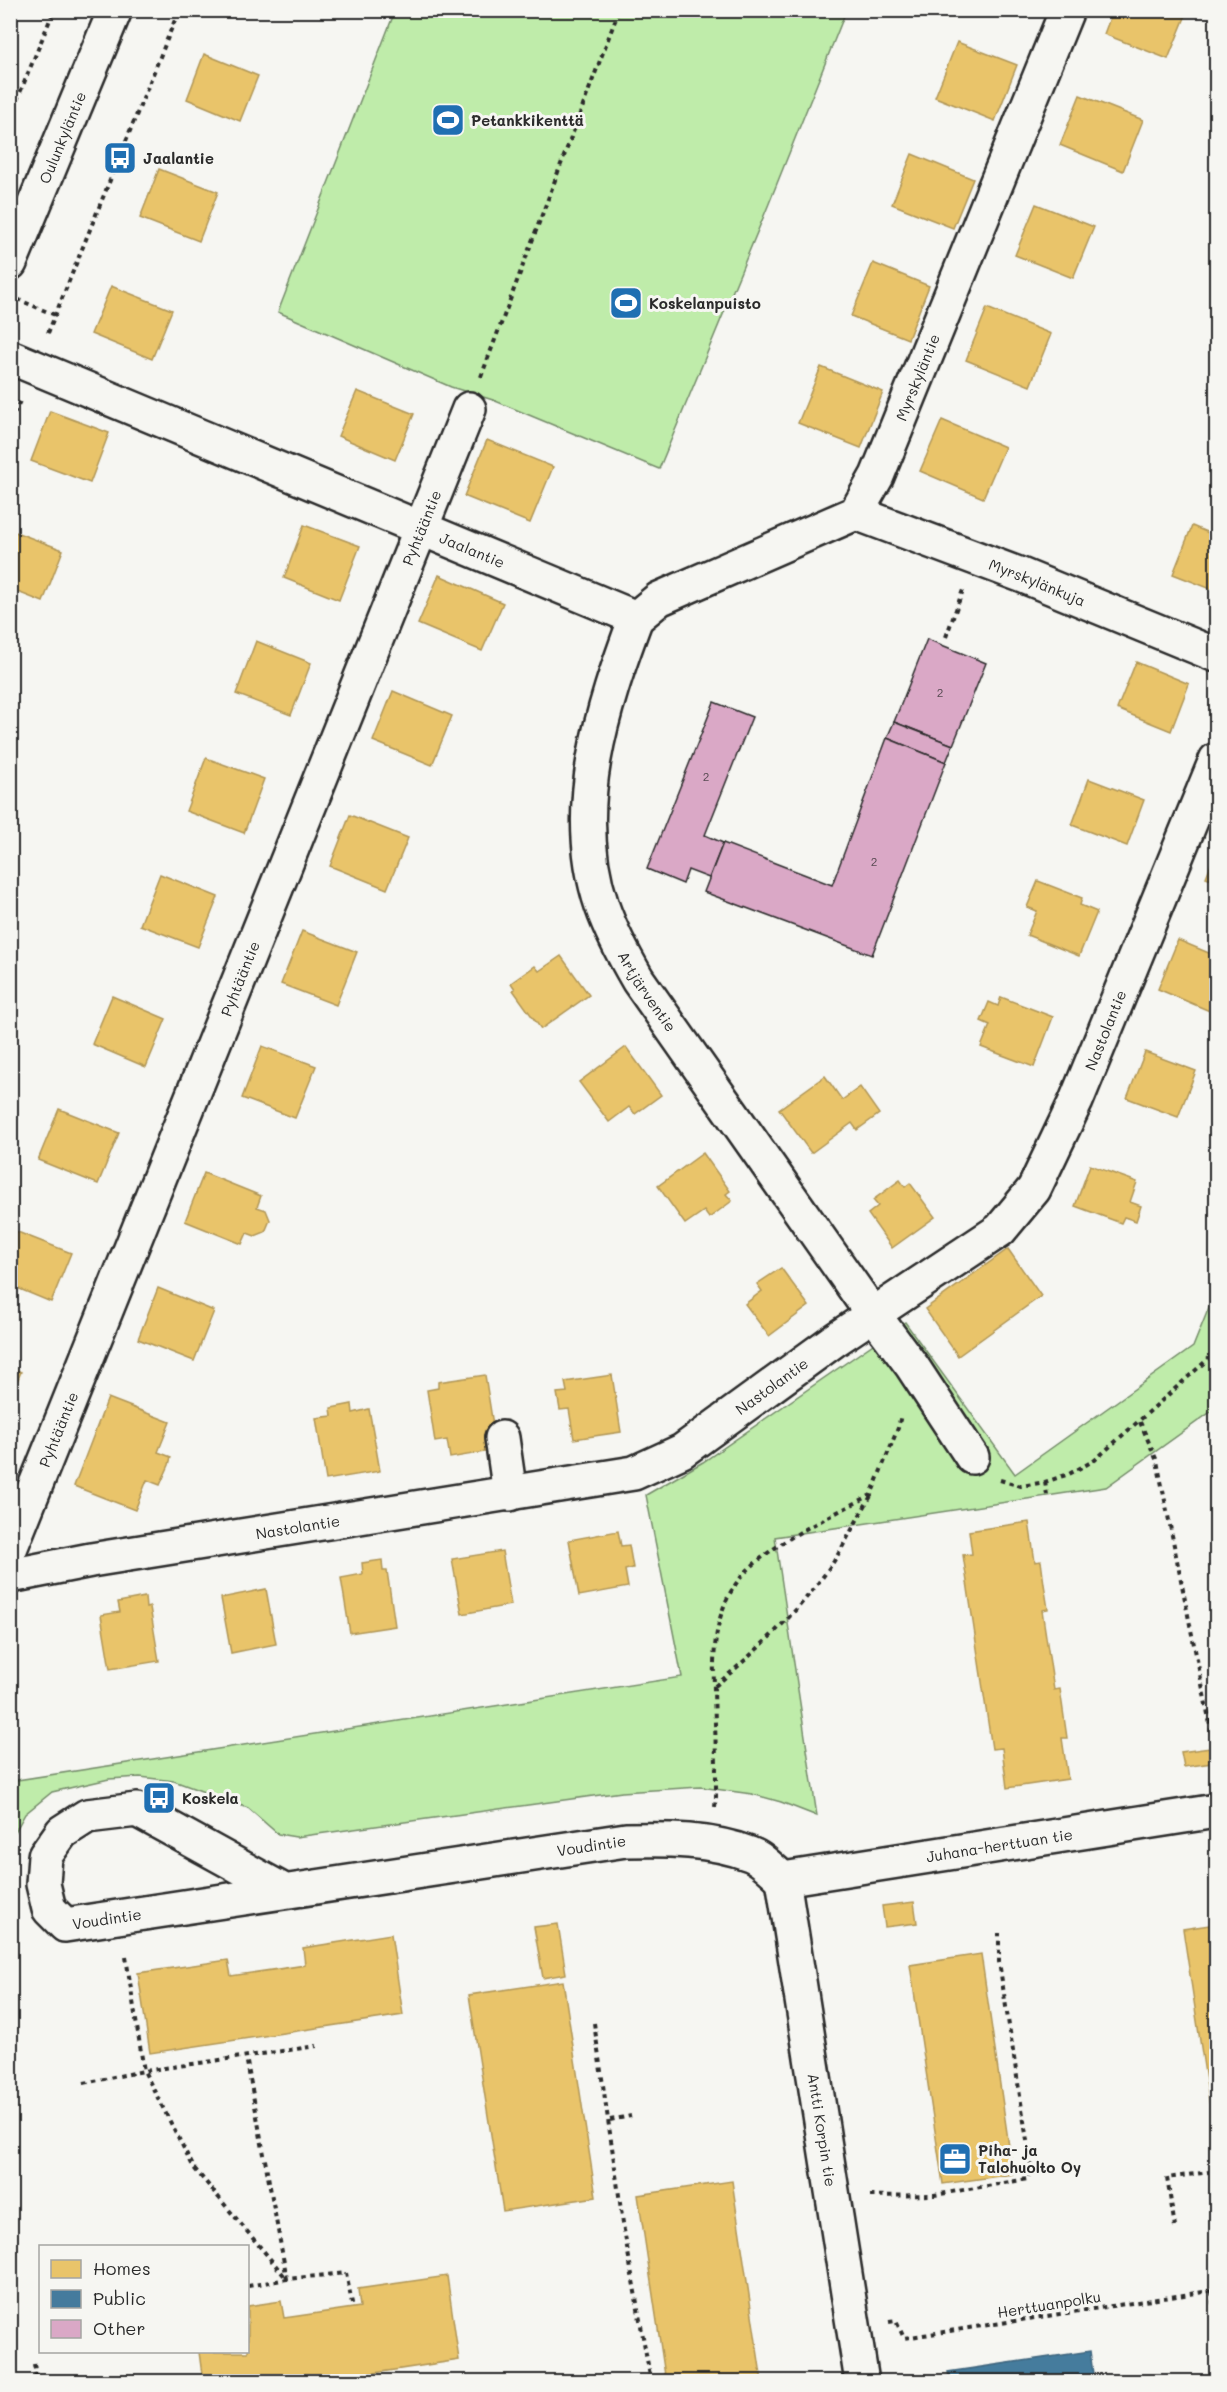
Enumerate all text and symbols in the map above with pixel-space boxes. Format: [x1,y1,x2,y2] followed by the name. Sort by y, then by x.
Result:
[34,88,90,187] street label: Oulunkyläntie
[430,102,466,138] sports icon: Petankkikenttä
[471,110,584,130] place label: Petankkikenttä
[102,140,138,176] bus stop icon: Jaalantie
[143,148,214,168] place label: Jaalantie
[608,285,644,321] sports icon: Koskelanpuisto
[649,293,761,313] place label: Koskelanpuisto
[891,331,944,424] street label: Myrskyläntie
[397,487,445,568] street label: Pyhtääntie
[437,527,508,572] street label: Jaalantie
[986,554,1089,610] street label: Myrskylänkuja
[937,684,943,700] house number: 2
[703,768,709,784] house number: 2
[871,853,877,869] house number: 2
[216,938,264,1019] street label: Pyhtääntie
[614,947,681,1035] street label: Artjärventie
[1080,987,1131,1073] street label: Nastolantie
[731,1353,812,1419] street label: Nastolantie
[34,1389,82,1470] street label: Pyhtääntie
[254,1510,341,1543] street label: Nastolantie
[141,1780,177,1816] bus stop icon: Koskela
[182,1788,239,1808] place label: Koskela
[925,1824,1074,1866] street label: Juhana-herttuan tie
[555,1830,627,1860] street label: Voudintie
[71,1904,143,1934] street label: Voudintie
[804,2072,841,2188] street label: Antti Korpin tie
[978,2140,1081,2177] place label: Piha- ja Talohuolto Oy
[937,2141,973,2177] office icon: Piha- ja Talohuolto Oy
[39,2245,249,2353] legend
[93,2256,151,2280] text: Homes
[93,2286,146,2310] text: Public
[996,2286,1102,2322] street label: Herttuanpolku
[93,2316,146,2340] text: Other

